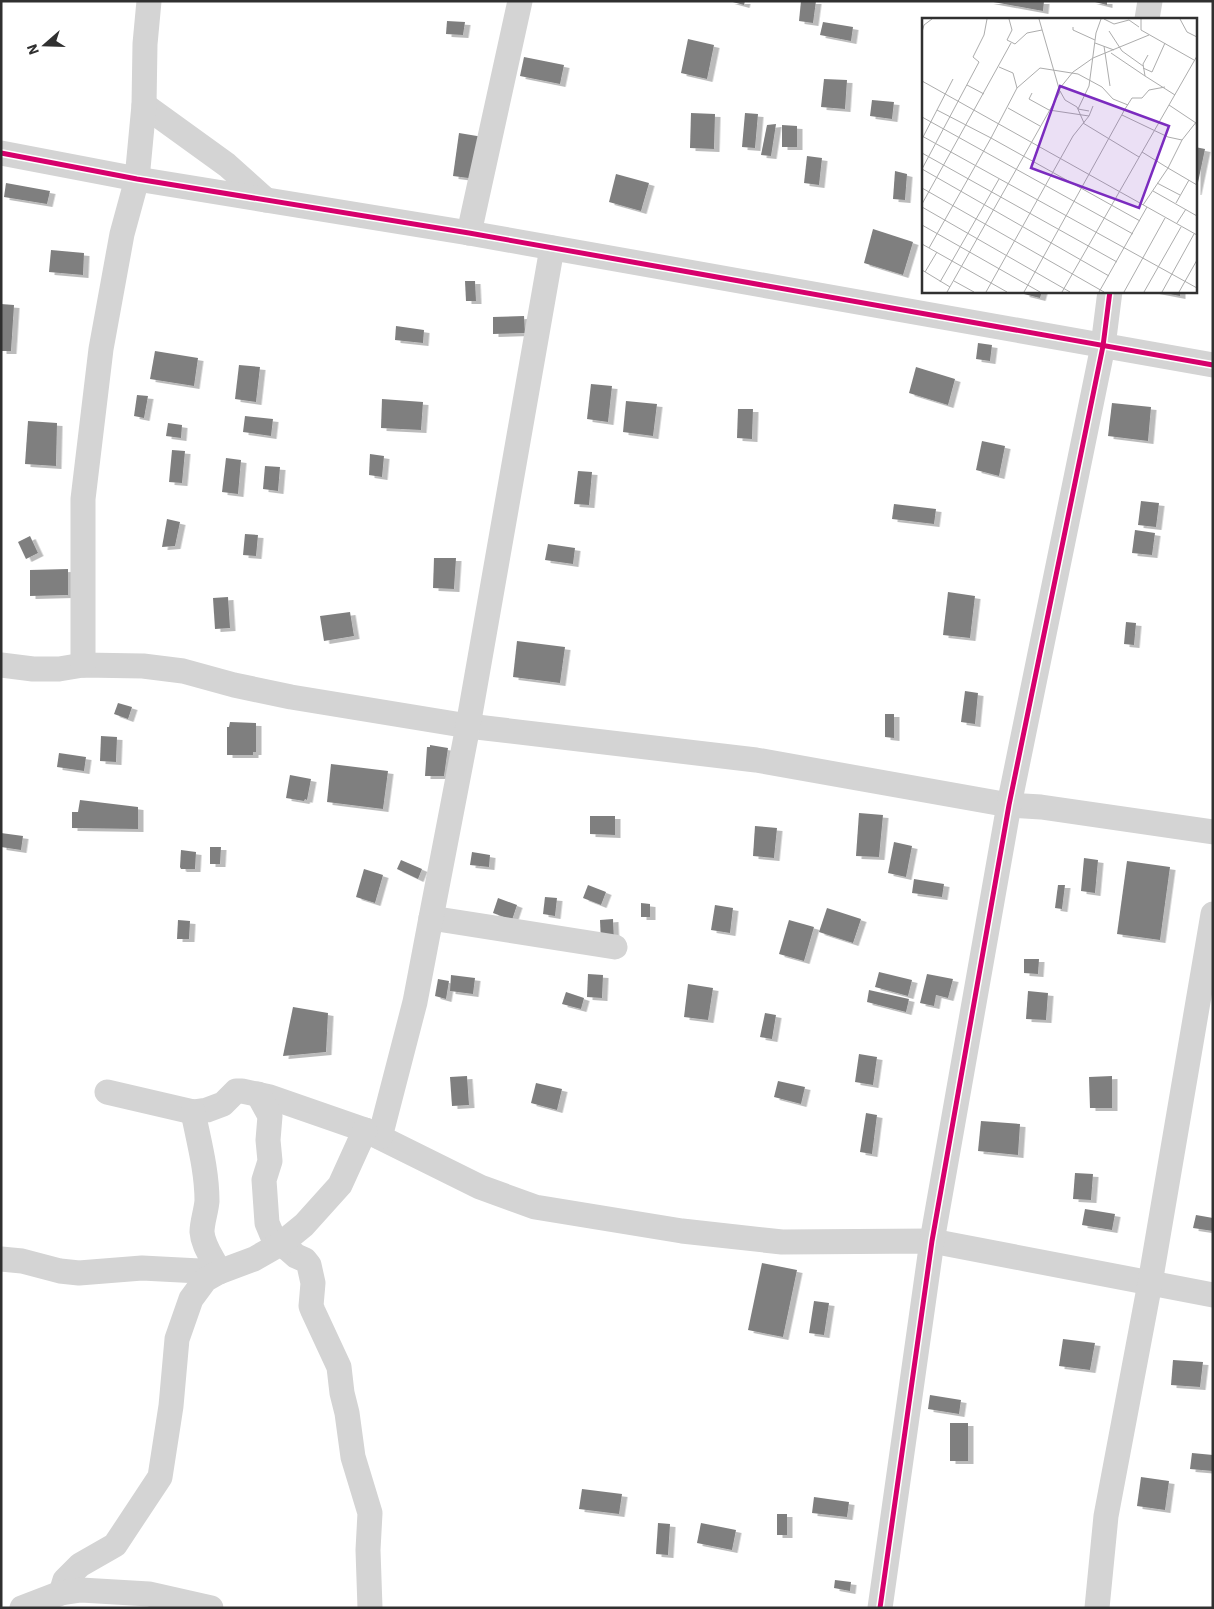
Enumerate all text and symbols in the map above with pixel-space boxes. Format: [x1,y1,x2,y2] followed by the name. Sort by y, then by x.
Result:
[922,18,1196,292] inset map
[20,20,70,70] north arrow
[23,42,43,57] text: N

